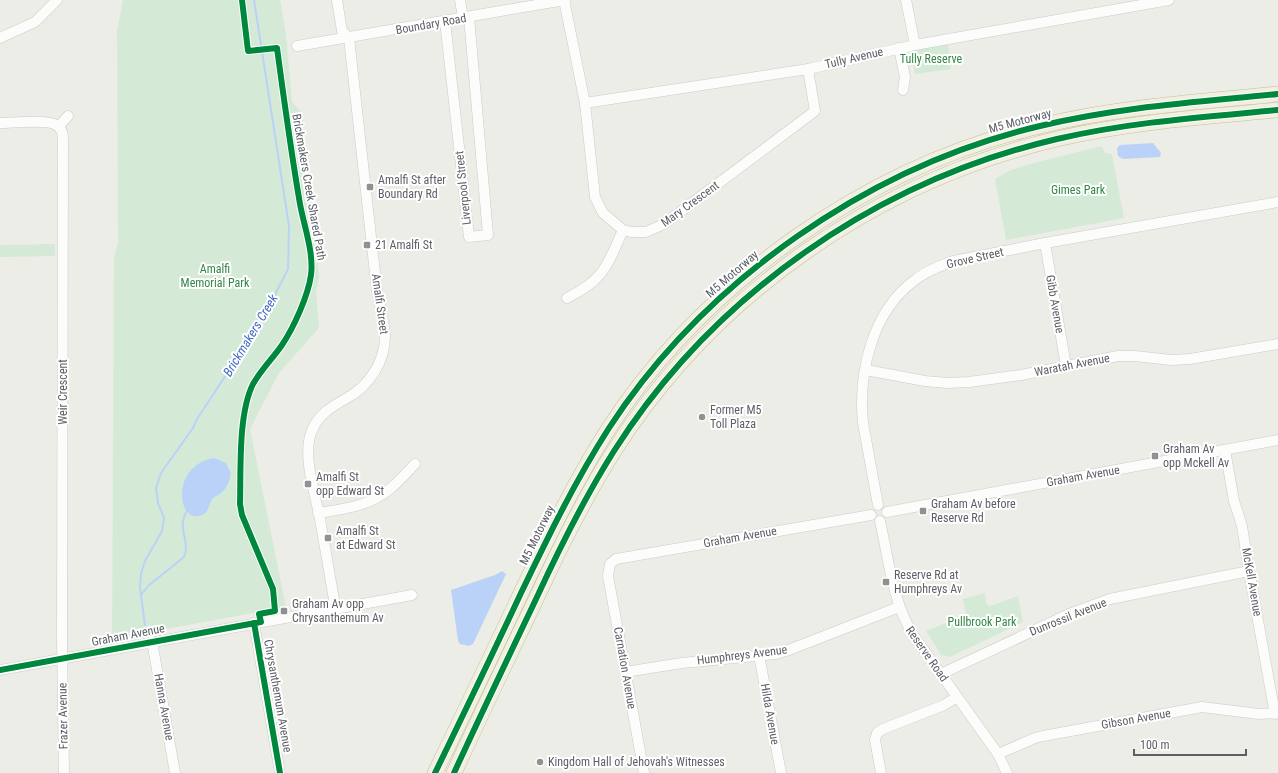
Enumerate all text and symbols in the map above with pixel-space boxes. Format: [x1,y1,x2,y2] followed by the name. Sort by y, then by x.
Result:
[395,11,467,37] street label: Boundary Road
[824,44,885,71] street label: Tully Avenue
[900,52,963,66] park label: Tully Reserve
[987,106,1053,136] street label: M5 Motorway
[289,113,329,262] street label: Brickmakers Creek Shared Path
[452,150,474,226] street label: Liverpool Street
[378,173,446,201] place label: Amalfi St after Boundary Rd
[658,178,722,230] street label: Mary Crescent
[365,182,375,192] marker: Amalfi St after Boundary Rd
[1051,183,1106,197] park label: Gimes Park
[375,238,433,252] place label: 21 Amalfi St
[362,240,372,250] marker: 21 Amalfi St
[945,245,1005,271] street label: Grove Street
[703,248,761,300] street label: M5 Motorway
[181,262,250,290] park label: Amalfi Memorial Park
[369,273,391,336] street label: Amalfi Street
[1043,274,1067,335] street label: Gibb Avenue
[220,291,281,379] water label: Brickmakers Creek
[1033,351,1111,379] street label: Waratah Avenue
[56,359,70,425] street label: Weir Crescent
[710,403,761,431] place label: Former M5 Toll Plaza
[697,412,707,422] marker: Former M5 Toll Plaza
[1163,442,1229,470] place label: Graham Av opp Mckell Av
[1150,451,1160,461] marker: Graham Av opp Mckell Av
[1045,463,1121,489] street label: Graham Avenue
[316,470,384,498] place label: Amalfi St opp Edward St
[303,479,313,489] marker: Amalfi St opp Edward St
[931,497,1016,525] place label: Graham Av before Reserve Rd
[517,503,557,567] street label: M5 Motorway
[918,506,928,516] marker: Graham Av before Reserve Rd
[336,524,396,552] place label: Amalfi St at Edward St
[702,524,778,550] street label: Graham Avenue
[323,533,333,543] marker: Amalfi St at Edward St
[1239,547,1265,618] street label: McKell Avenue
[894,568,962,596] place label: Reserve Rd at Humphreys Av
[881,577,891,587] marker: Reserve Rd at Humphreys Av
[1027,595,1109,639] street label: Dunrossil Avenue
[292,597,384,625] place label: Graham Av opp Chrysanthemum Av
[279,606,289,616] marker: Graham Av opp Chrysanthemum Av
[947,615,1017,629] park label: Pullbrook Park
[90,621,166,649] street label: Graham Avenue
[903,624,951,684] street label: Reserve Road
[611,626,639,711] street label: Carnation Avenue
[261,638,295,754] street label: Chrysanthemum Avenue
[696,642,788,667] street label: Humphreys Avenue
[151,672,177,742] street label: Hanna Avenue
[55,682,71,749] street label: Frazer Avenue
[758,682,782,746] street label: Hilda Avenue
[1100,706,1172,732] street label: Gibson Avenue
[1134,731,1246,757] scale bar
[1140,738,1170,752] text: 100 m
[548,755,725,769] place label: Kingdom Hall of Jehovah's Witnesses
[535,757,545,767] marker: Kingdom Hall of Jehovah's Witnesses

